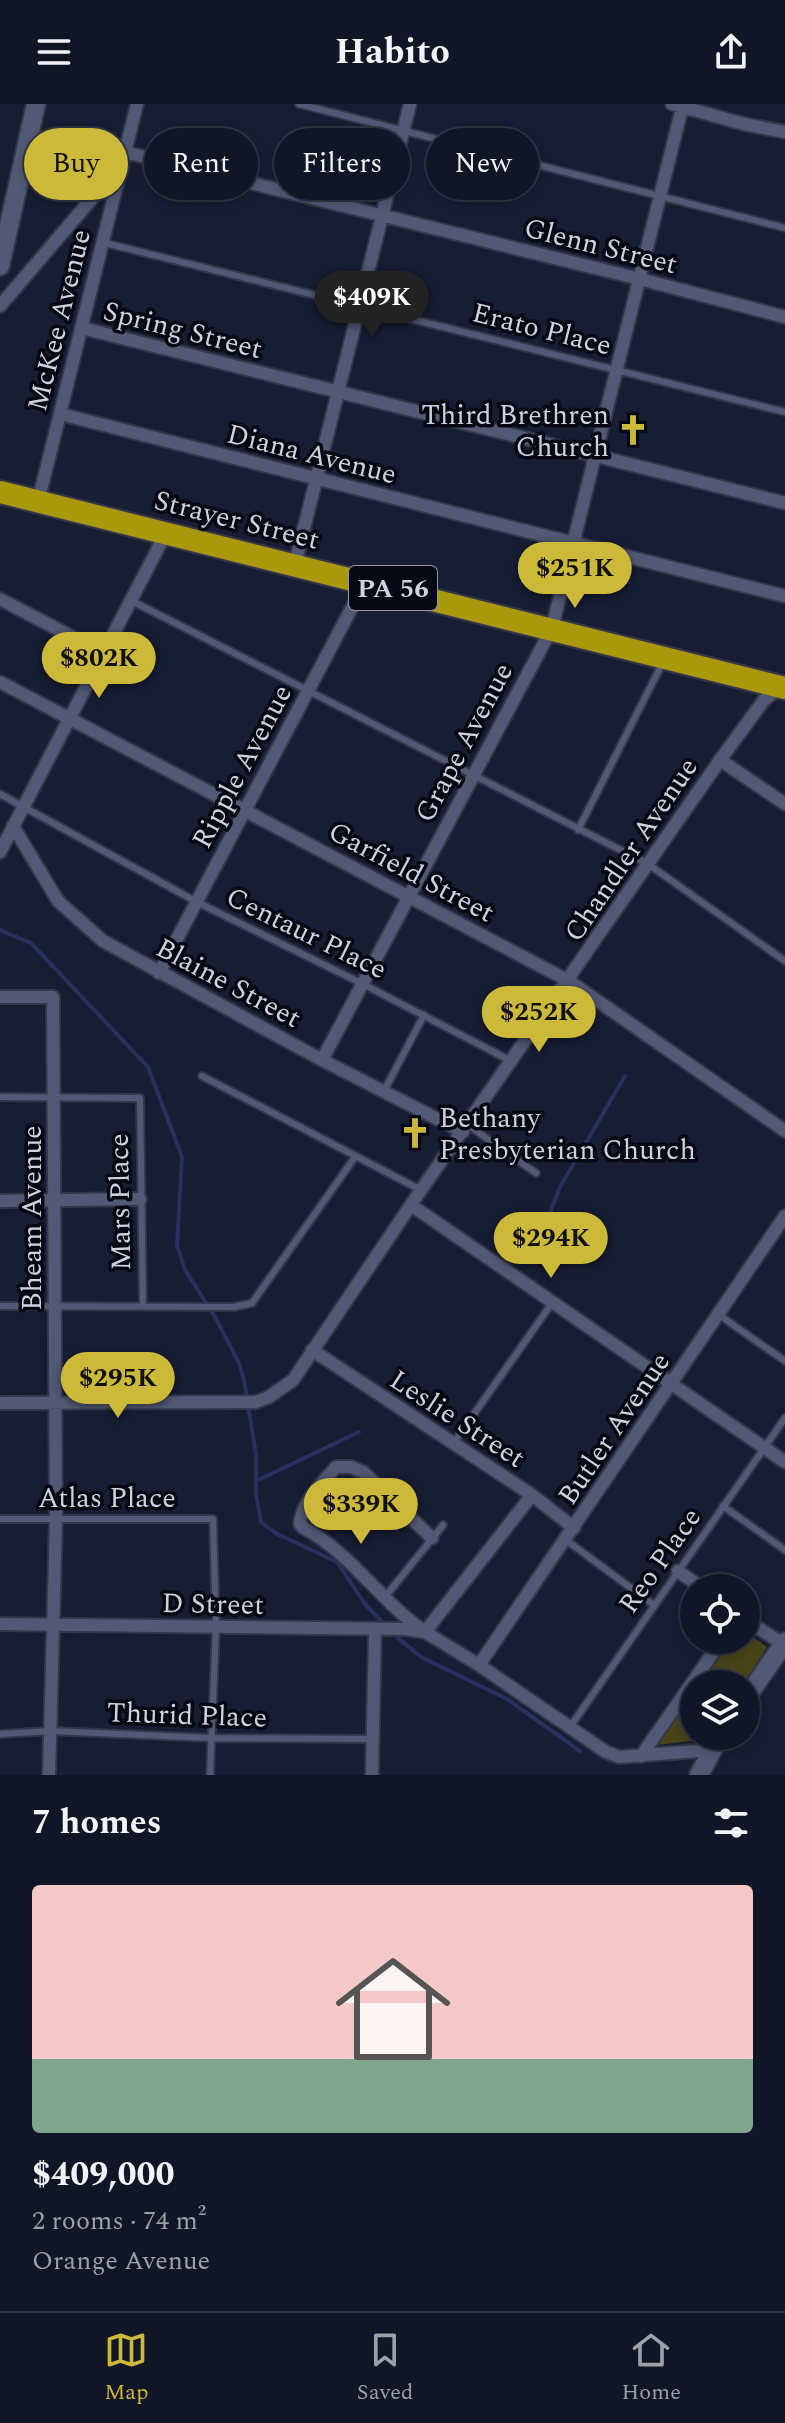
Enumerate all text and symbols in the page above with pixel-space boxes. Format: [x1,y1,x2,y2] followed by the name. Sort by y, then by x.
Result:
[335,25,450,80] text: Habito
[32,30,76,74] icon: menu
[709,30,753,74] icon: share
[24,128,128,200] chip: Buy
[144,128,258,200] chip: Rent
[274,128,410,200] chip: Filters
[426,128,539,200] chip: New
[520,207,682,286] street label: Glenn Street
[16,225,103,416] street label: McKee Avenue
[316,271,428,339] pin: $409K
[333,277,411,317] text: $409K
[99,290,267,371] street label: Spring Street
[467,291,616,368] street label: Erato Place
[421,394,609,469] place label: Third Brethren Church
[222,413,401,496] street label: Diana Avenue
[616,413,650,447] church icon: Third Brethren Church
[150,479,324,562] street label: Strayer Street
[519,542,631,610] pin: $251K
[536,548,614,588] text: $251K
[349,566,437,610] road number: PA 56
[43,632,155,700] pin: $802K
[60,638,138,678] text: $802K
[404,655,525,830] street label: Grape Avenue
[181,677,304,856] street label: Ripple Avenue
[553,749,709,951] street label: Chandler Avenue
[320,810,502,934] street label: Garfield Street
[219,876,394,991] street label: Centaur Place
[148,927,309,1040] street label: Blaine Street
[483,986,595,1054] pin: $252K
[500,992,578,1032] text: $252K
[439,1097,696,1172] place label: Bethany Presbyterian Church
[398,1116,432,1150] church icon: Bethany Presbyterian Church
[11,1125,54,1311] street label: Bheam Avenue
[98,1133,143,1271] street label: Mars Place
[495,1212,607,1280] pin: $294K
[512,1218,590,1258] text: $294K
[547,1344,681,1514] street label: Butler Avenue
[62,1352,174,1420] pin: $295K
[79,1358,157,1398] text: $295K
[381,1359,534,1479] street label: Leslie Street
[38,1477,176,1520] street label: Atlas Place
[305,1478,417,1546] pin: $339K
[322,1484,400,1524] text: $339K
[608,1499,713,1623] street label: Reo Place
[680,1574,760,1750] map controls
[680,1574,760,1654] button: locate
[162,1582,265,1627] street label: D Street
[680,1670,760,1750] button: layers
[106,1691,268,1740] street label: Thurid Place
[32,1797,162,1849] text: 7 homes
[709,1801,753,1845] icon: filters
[321,1937,465,2081] icon: home
[32,2149,175,2201] text: $409,000
[32,2201,206,2241] text: 2 rooms · 74 m²
[32,2241,210,2281] text: Orange Avenue
[104,2328,149,2409] tab: Map
[357,2328,413,2409] tab: Saved
[622,2328,681,2409] tab: Home

